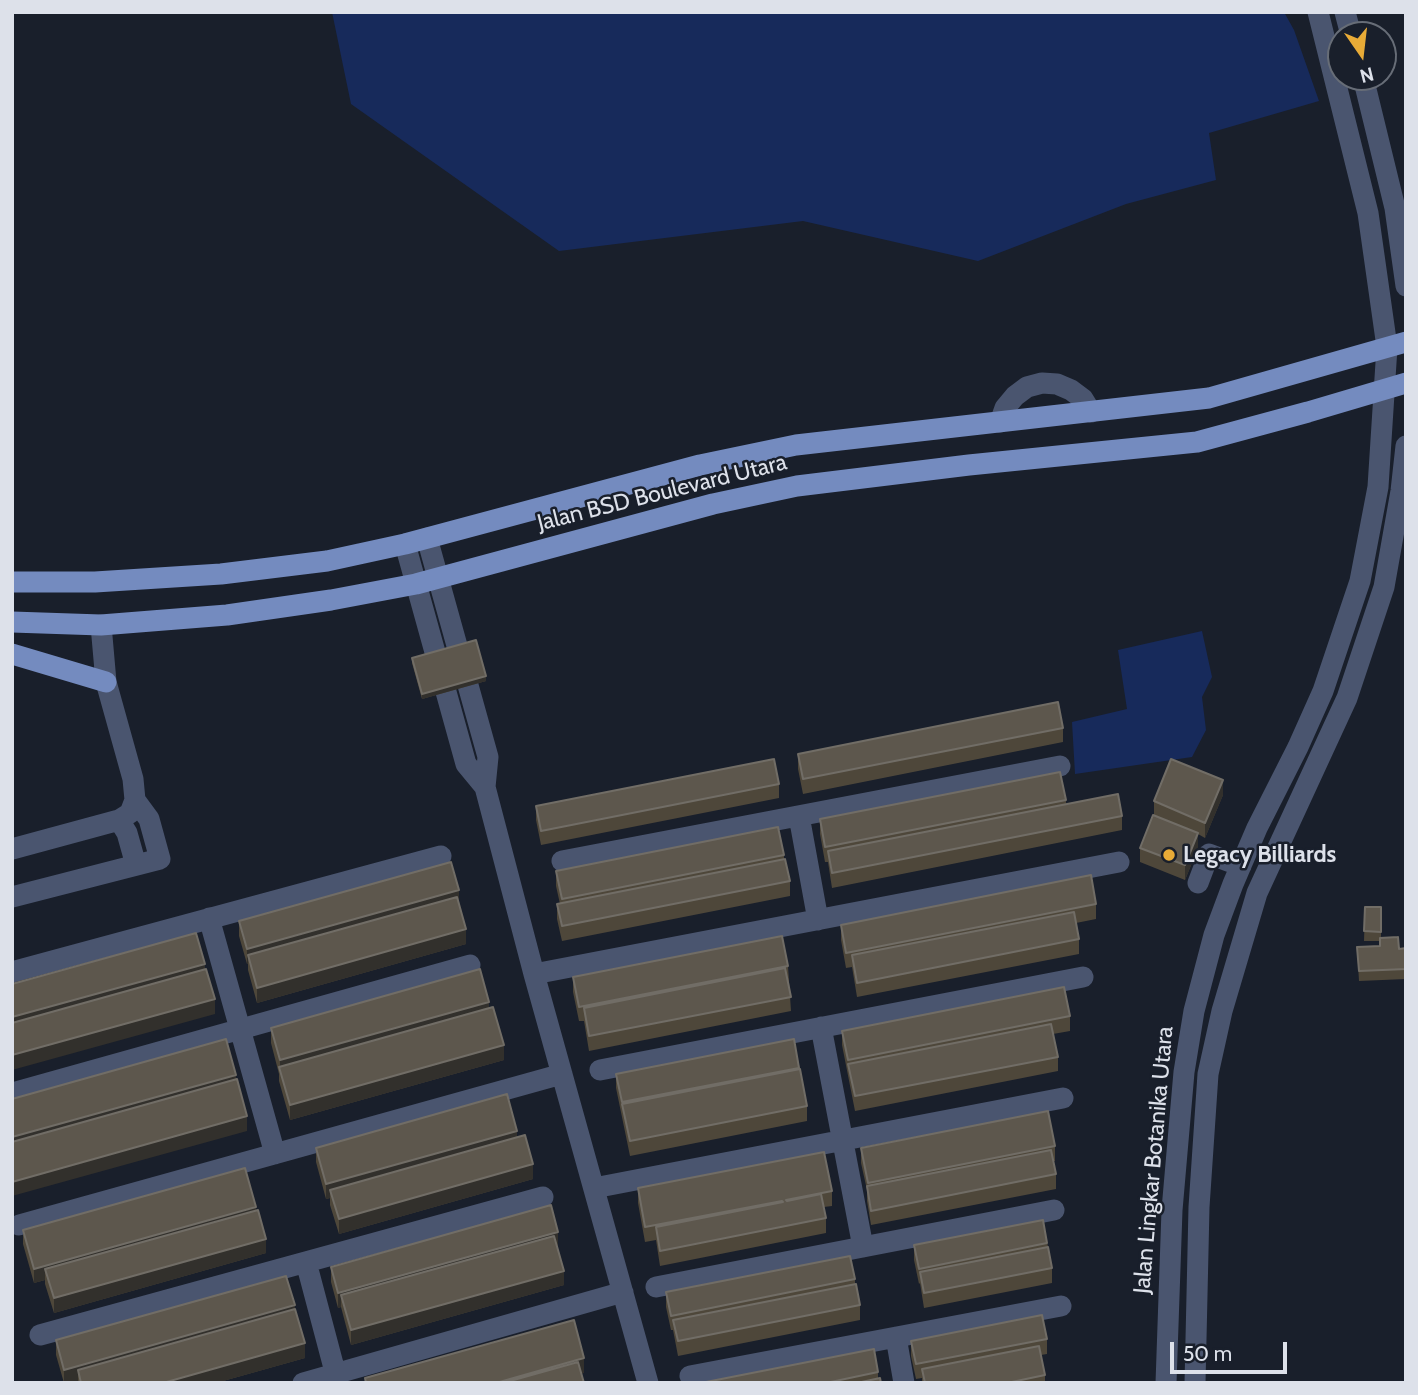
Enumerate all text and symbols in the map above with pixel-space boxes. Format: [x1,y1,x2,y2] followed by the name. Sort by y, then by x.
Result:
[1327,21,1397,91] north arrow
[1357,62,1376,88] text: N
[534,449,790,537] street label: Jalan BSD Boulevard Utara
[1183,841,1336,869] place label: Legacy Billiards
[1161,847,1177,863] marker: Legacy Billiards
[1129,1025,1179,1295] street label: Jalan Lingkar Botanika Utara
[1173,1328,1290,1372] scale bar
[1183,1341,1232,1366] text: 50 m

